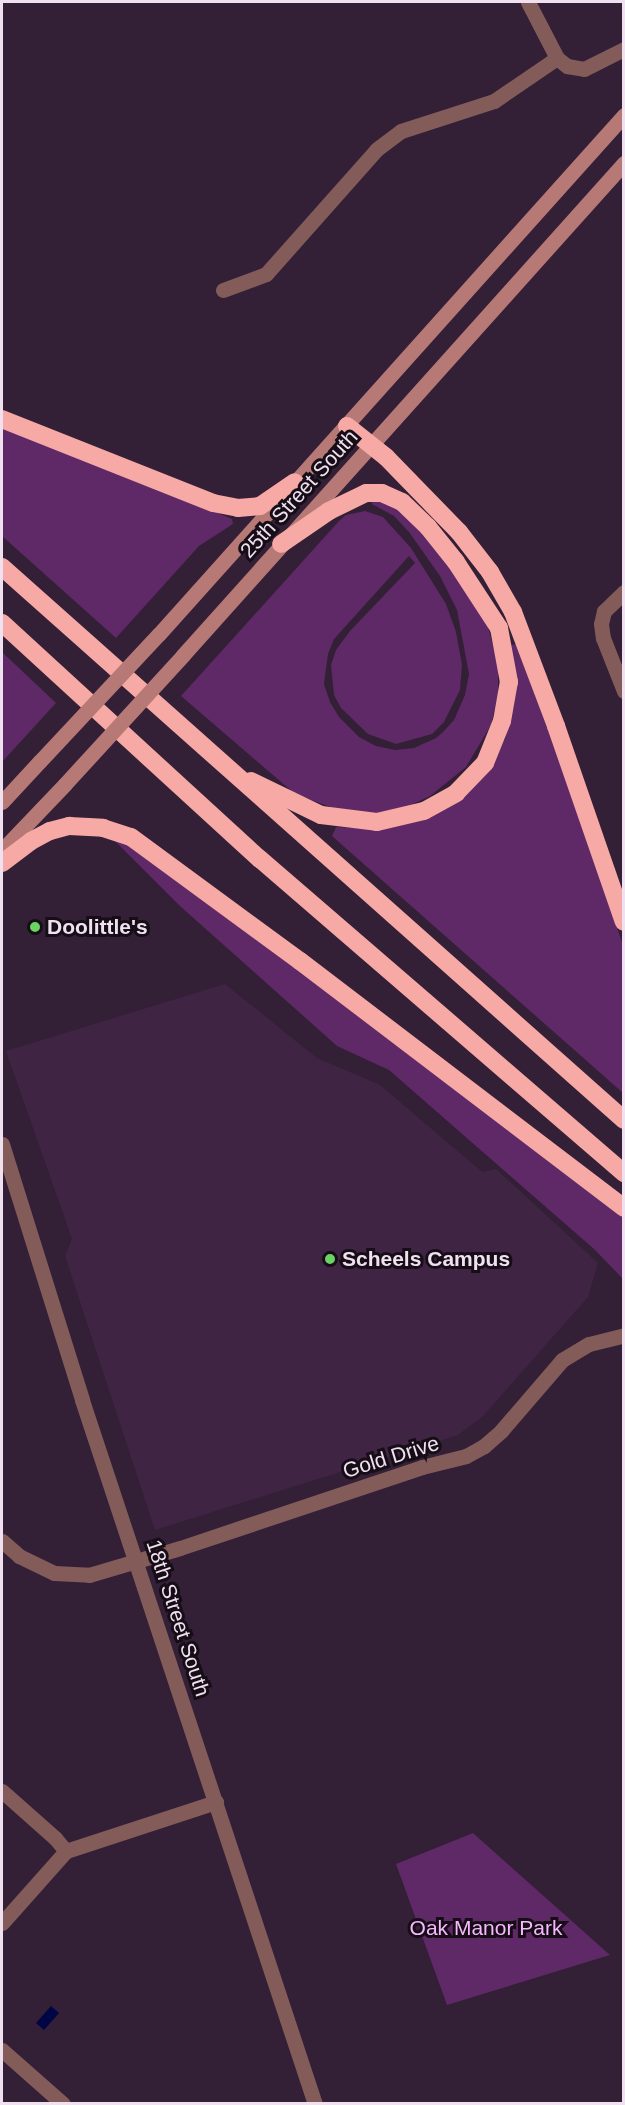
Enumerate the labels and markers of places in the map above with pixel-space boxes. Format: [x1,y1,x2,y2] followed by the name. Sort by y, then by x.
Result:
[47,914,148,940] place label: Doolittle's
[28,920,42,934] marker: Doolittle's
[342,1246,510,1272] place label: Scheels Campus
[323,1252,337,1266] marker: Scheels Campus

